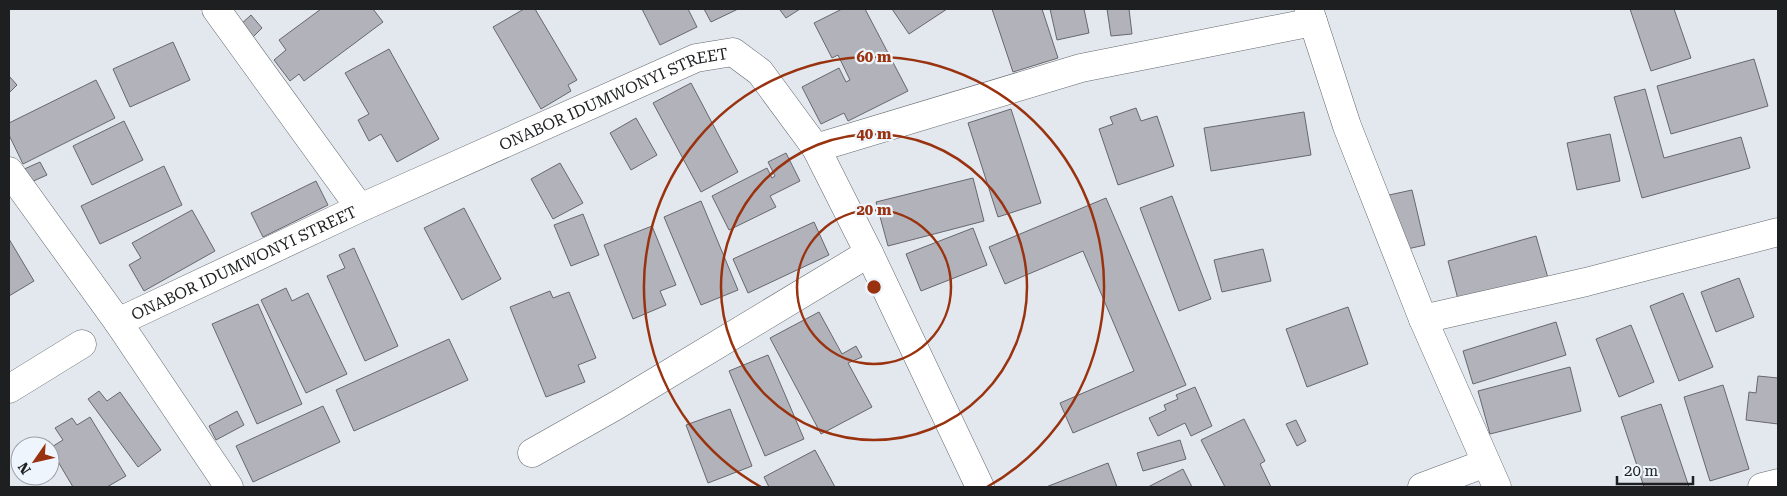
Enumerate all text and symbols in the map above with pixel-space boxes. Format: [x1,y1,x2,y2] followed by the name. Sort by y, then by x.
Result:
[496,43,729,154] street label: ONABOR IDUMWONYI STREET
[856,48,892,66] text: 60 m
[856,125,892,143] text: 40 m
[128,201,360,324] street label: ONABOR IDUMWONYI STREET
[856,201,892,219] text: 20 m
[865,278,883,296] centre of rings
[10,436,60,486] north arrow
[1617,454,1693,486] scale bar
[14,459,34,477] text: N
[1624,462,1659,480] text: 20 m

